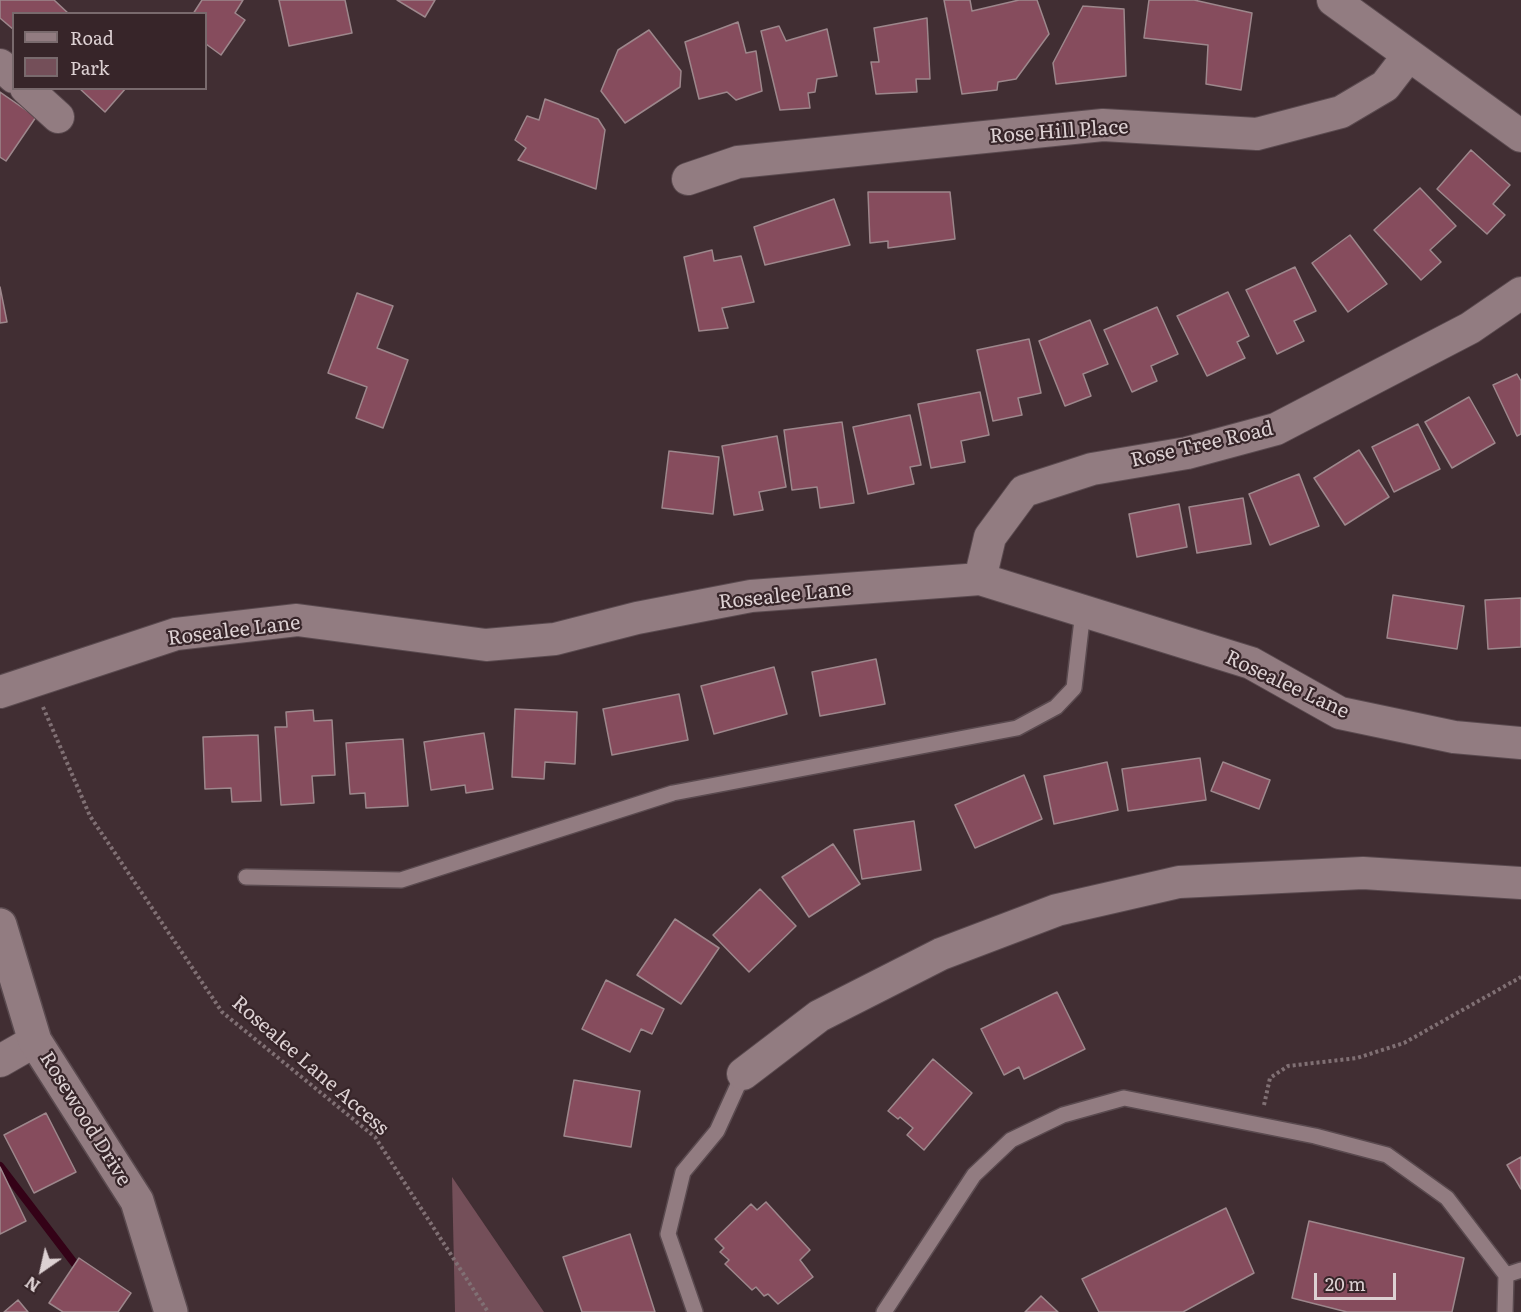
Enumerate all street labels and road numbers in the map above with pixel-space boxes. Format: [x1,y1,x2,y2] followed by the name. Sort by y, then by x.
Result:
[989,115,1129,149] street label: Rose Hill Place
[1128,417,1276,473] street label: Rose Tree Road
[717,577,853,615] street label: Rosealee Lane
[166,611,302,651] street label: Rosealee Lane
[1221,646,1353,724] street label: Rosealee Lane
[227,991,393,1141] street label: Rosealee Lane Access
[34,1047,136,1191] street label: Rosewood Drive

